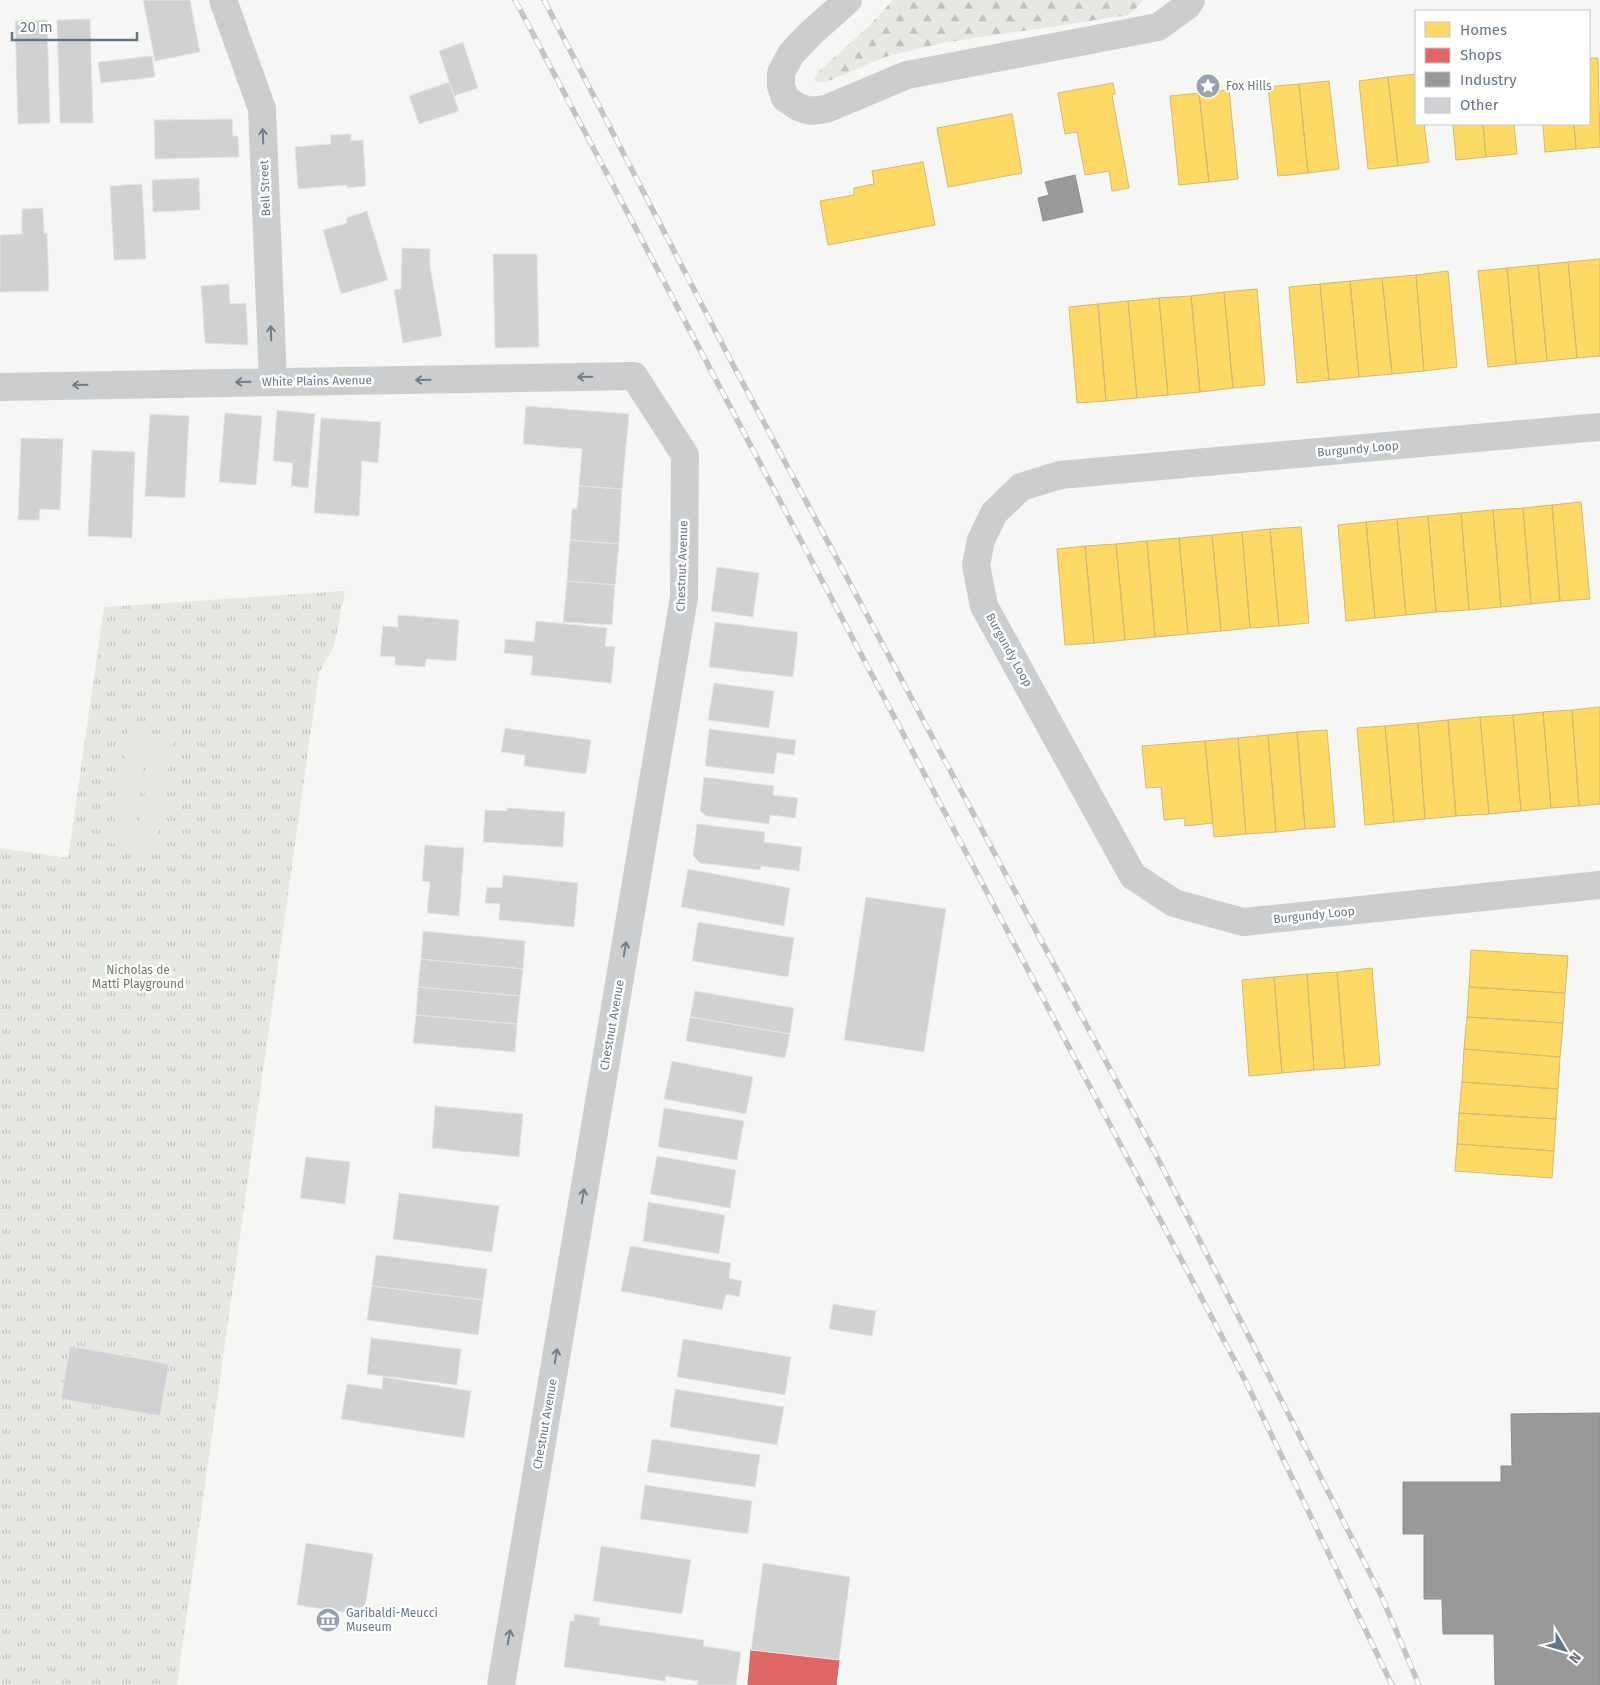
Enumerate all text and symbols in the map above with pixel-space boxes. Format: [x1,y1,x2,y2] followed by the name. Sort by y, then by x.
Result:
[12,10,138,42] scale bar
[1415,10,1590,125] legend
[20,18,53,36] text: 20 m
[1460,21,1507,39] text: Homes
[1460,46,1502,64] text: Shops
[1460,71,1517,89] text: Industry
[1195,73,1221,99] place icon: Fox Hills
[1226,79,1272,93] place label: Fox Hills
[1460,96,1499,114] text: Other
[259,128,268,144] one-way arrow
[257,159,273,217] street label: Bell Street
[267,325,276,341] one-way arrow
[578,372,594,382] one-way arrow
[262,373,372,389] street label: White Plains Avenue
[415,375,431,384] one-way arrow
[235,377,252,387] one-way arrow
[73,380,89,390] one-way arrow
[1317,438,1399,460] street label: Burgundy Loop
[673,520,691,612] street label: Chestnut Avenue
[983,611,1035,689] street label: Burgundy Loop
[1273,904,1355,926] street label: Burgundy Loop
[620,941,630,957] one-way arrow
[92,963,184,991] park label: Nicholas de Matti Playground
[597,979,627,1071] street label: Chestnut Avenue
[579,1188,589,1204] one-way arrow
[552,1348,562,1364] one-way arrow
[530,1378,560,1470] street label: Chestnut Avenue
[346,1606,438,1634] place label: Garibaldi-Meucci Museum
[315,1607,341,1633] museum icon: Garibaldi-Meucci Museum
[1540,1625,1590,1675] north arrow
[504,1629,514,1645] one-way arrow
[1565,1649,1584,1667] text: N

